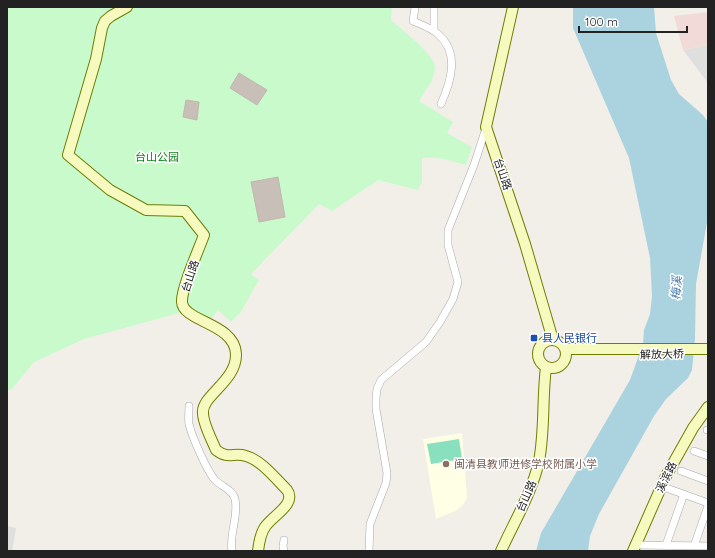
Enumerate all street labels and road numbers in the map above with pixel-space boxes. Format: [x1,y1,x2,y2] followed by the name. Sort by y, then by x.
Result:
[491,156,515,192] street label: 台山路
[178,258,202,294] street label: 台山路
[640,347,684,361] street label: 解放大桥
[652,459,680,495] street label: 溪滨路
[513,478,539,514] street label: 台山路

